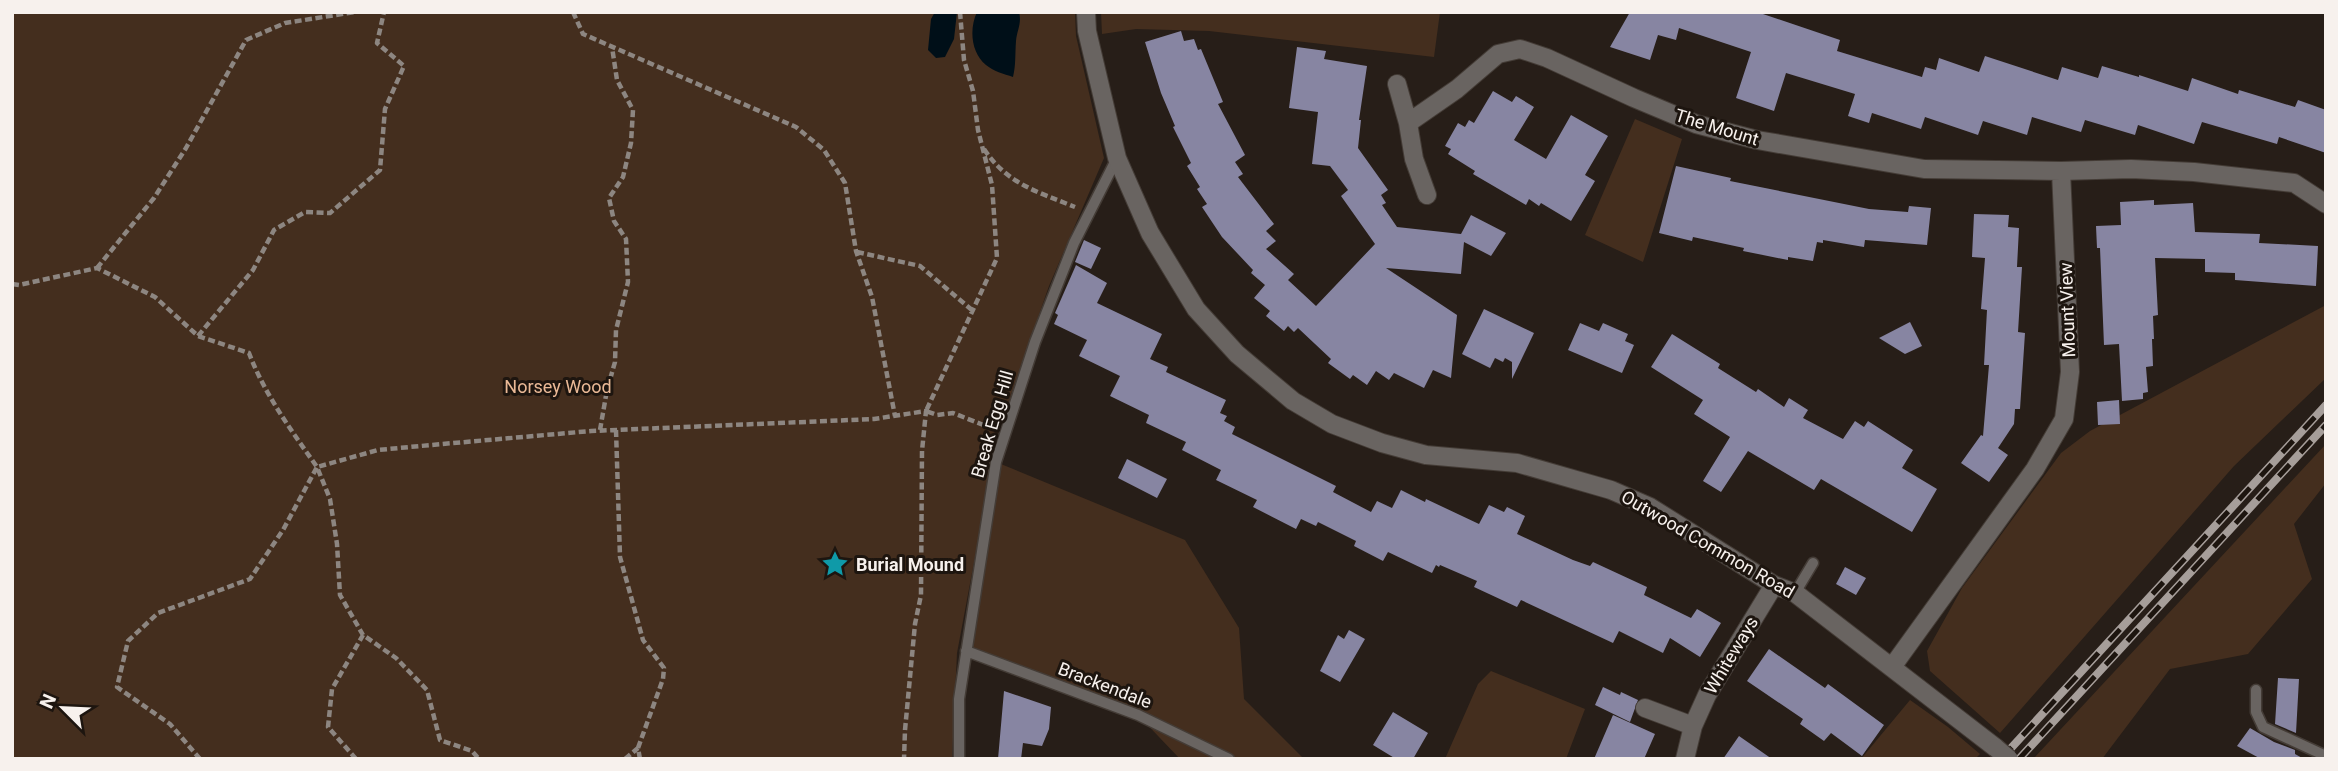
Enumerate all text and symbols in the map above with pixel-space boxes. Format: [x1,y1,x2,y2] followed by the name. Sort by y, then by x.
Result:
[1673,104,1761,150] street label: The Mount
[2055,262,2079,358] street label: Mount View
[967,368,1017,480] street label: Break Egg Hill
[504,376,612,397] park label: Norsey Wood
[1618,486,1798,602] street label: Outwood Common Road
[820,549,850,579] place icon: Burial Mound
[856,554,964,575] place label: Burial Mound
[1700,612,1762,698] street label: Whiteways
[1055,658,1155,712] street label: Brackendale
[28,673,98,743] north arrow
[35,690,61,712] text: N

